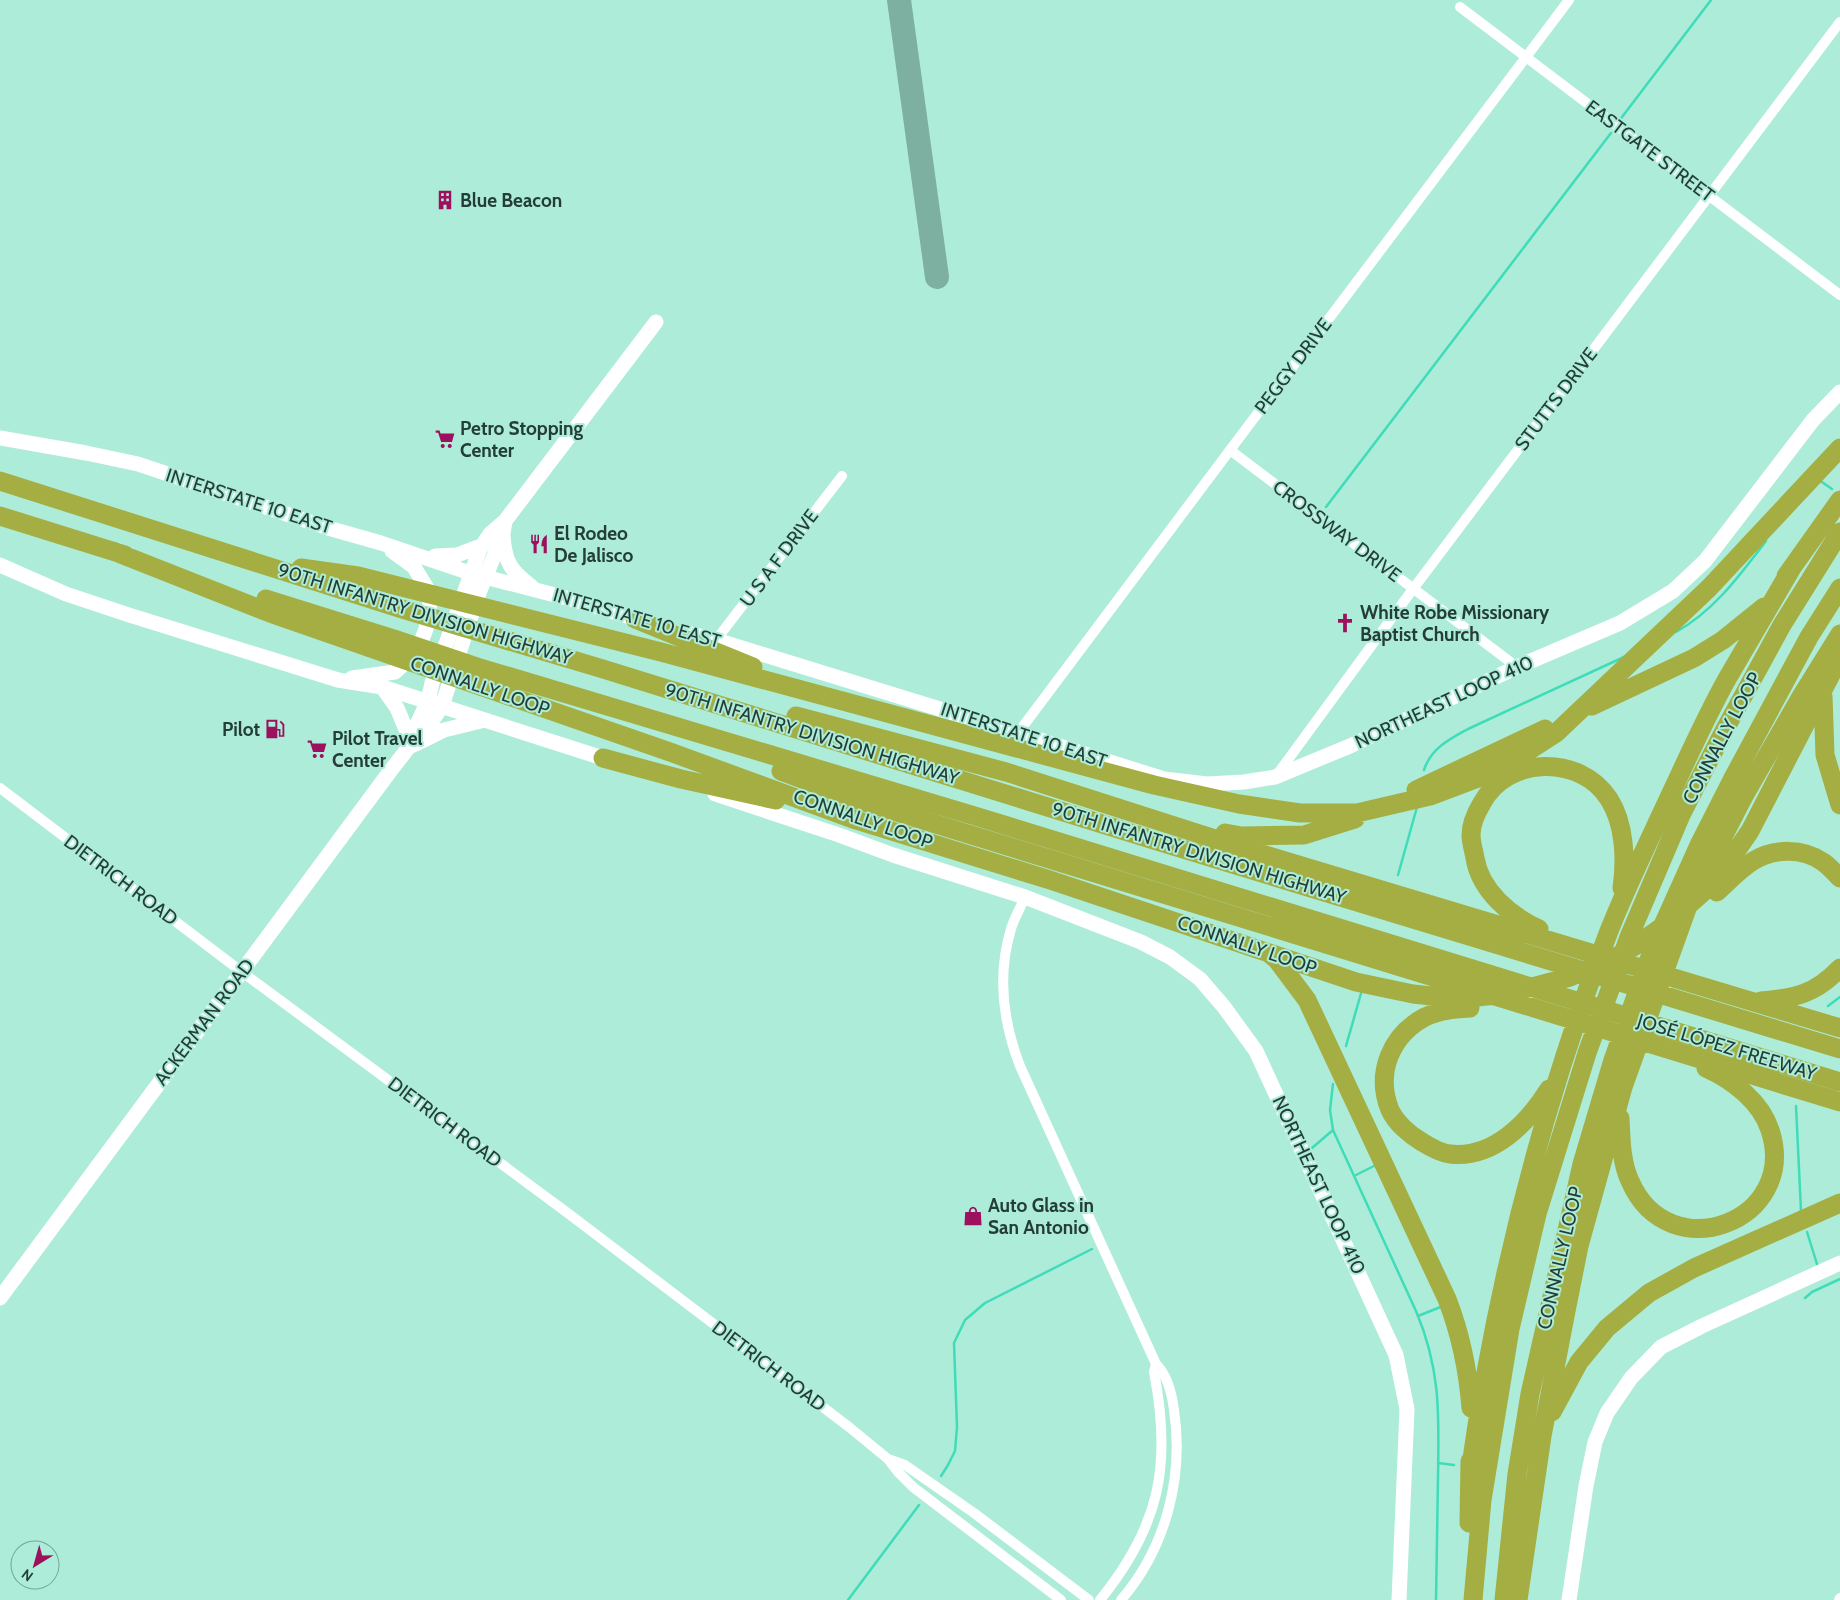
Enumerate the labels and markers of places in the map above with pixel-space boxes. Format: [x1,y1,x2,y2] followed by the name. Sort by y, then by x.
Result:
[434,189,456,211] building icon: Blue Beacon
[460,189,562,212] place label: Blue Beacon
[460,417,584,462] place label: Petro Stopping Center
[434,428,456,450] supermarket icon: Petro Stopping Center
[554,522,633,567] place label: El Rodeo De Jalisco
[528,533,550,555] restaurant icon: El Rodeo De Jalisco
[1360,601,1550,646] place label: White Robe Missionary Baptist Church
[1334,612,1356,634] church icon: White Robe Missionary Baptist Church
[222,718,260,741] place label: Pilot
[264,718,286,740] fuel station icon: Pilot
[332,727,422,772] place label: Pilot Travel Center
[306,738,328,760] supermarket icon: Pilot Travel Center
[988,1194,1094,1239] place label: Auto Glass in San Antonio
[962,1205,984,1227] shop icon: Auto Glass in San Antonio

